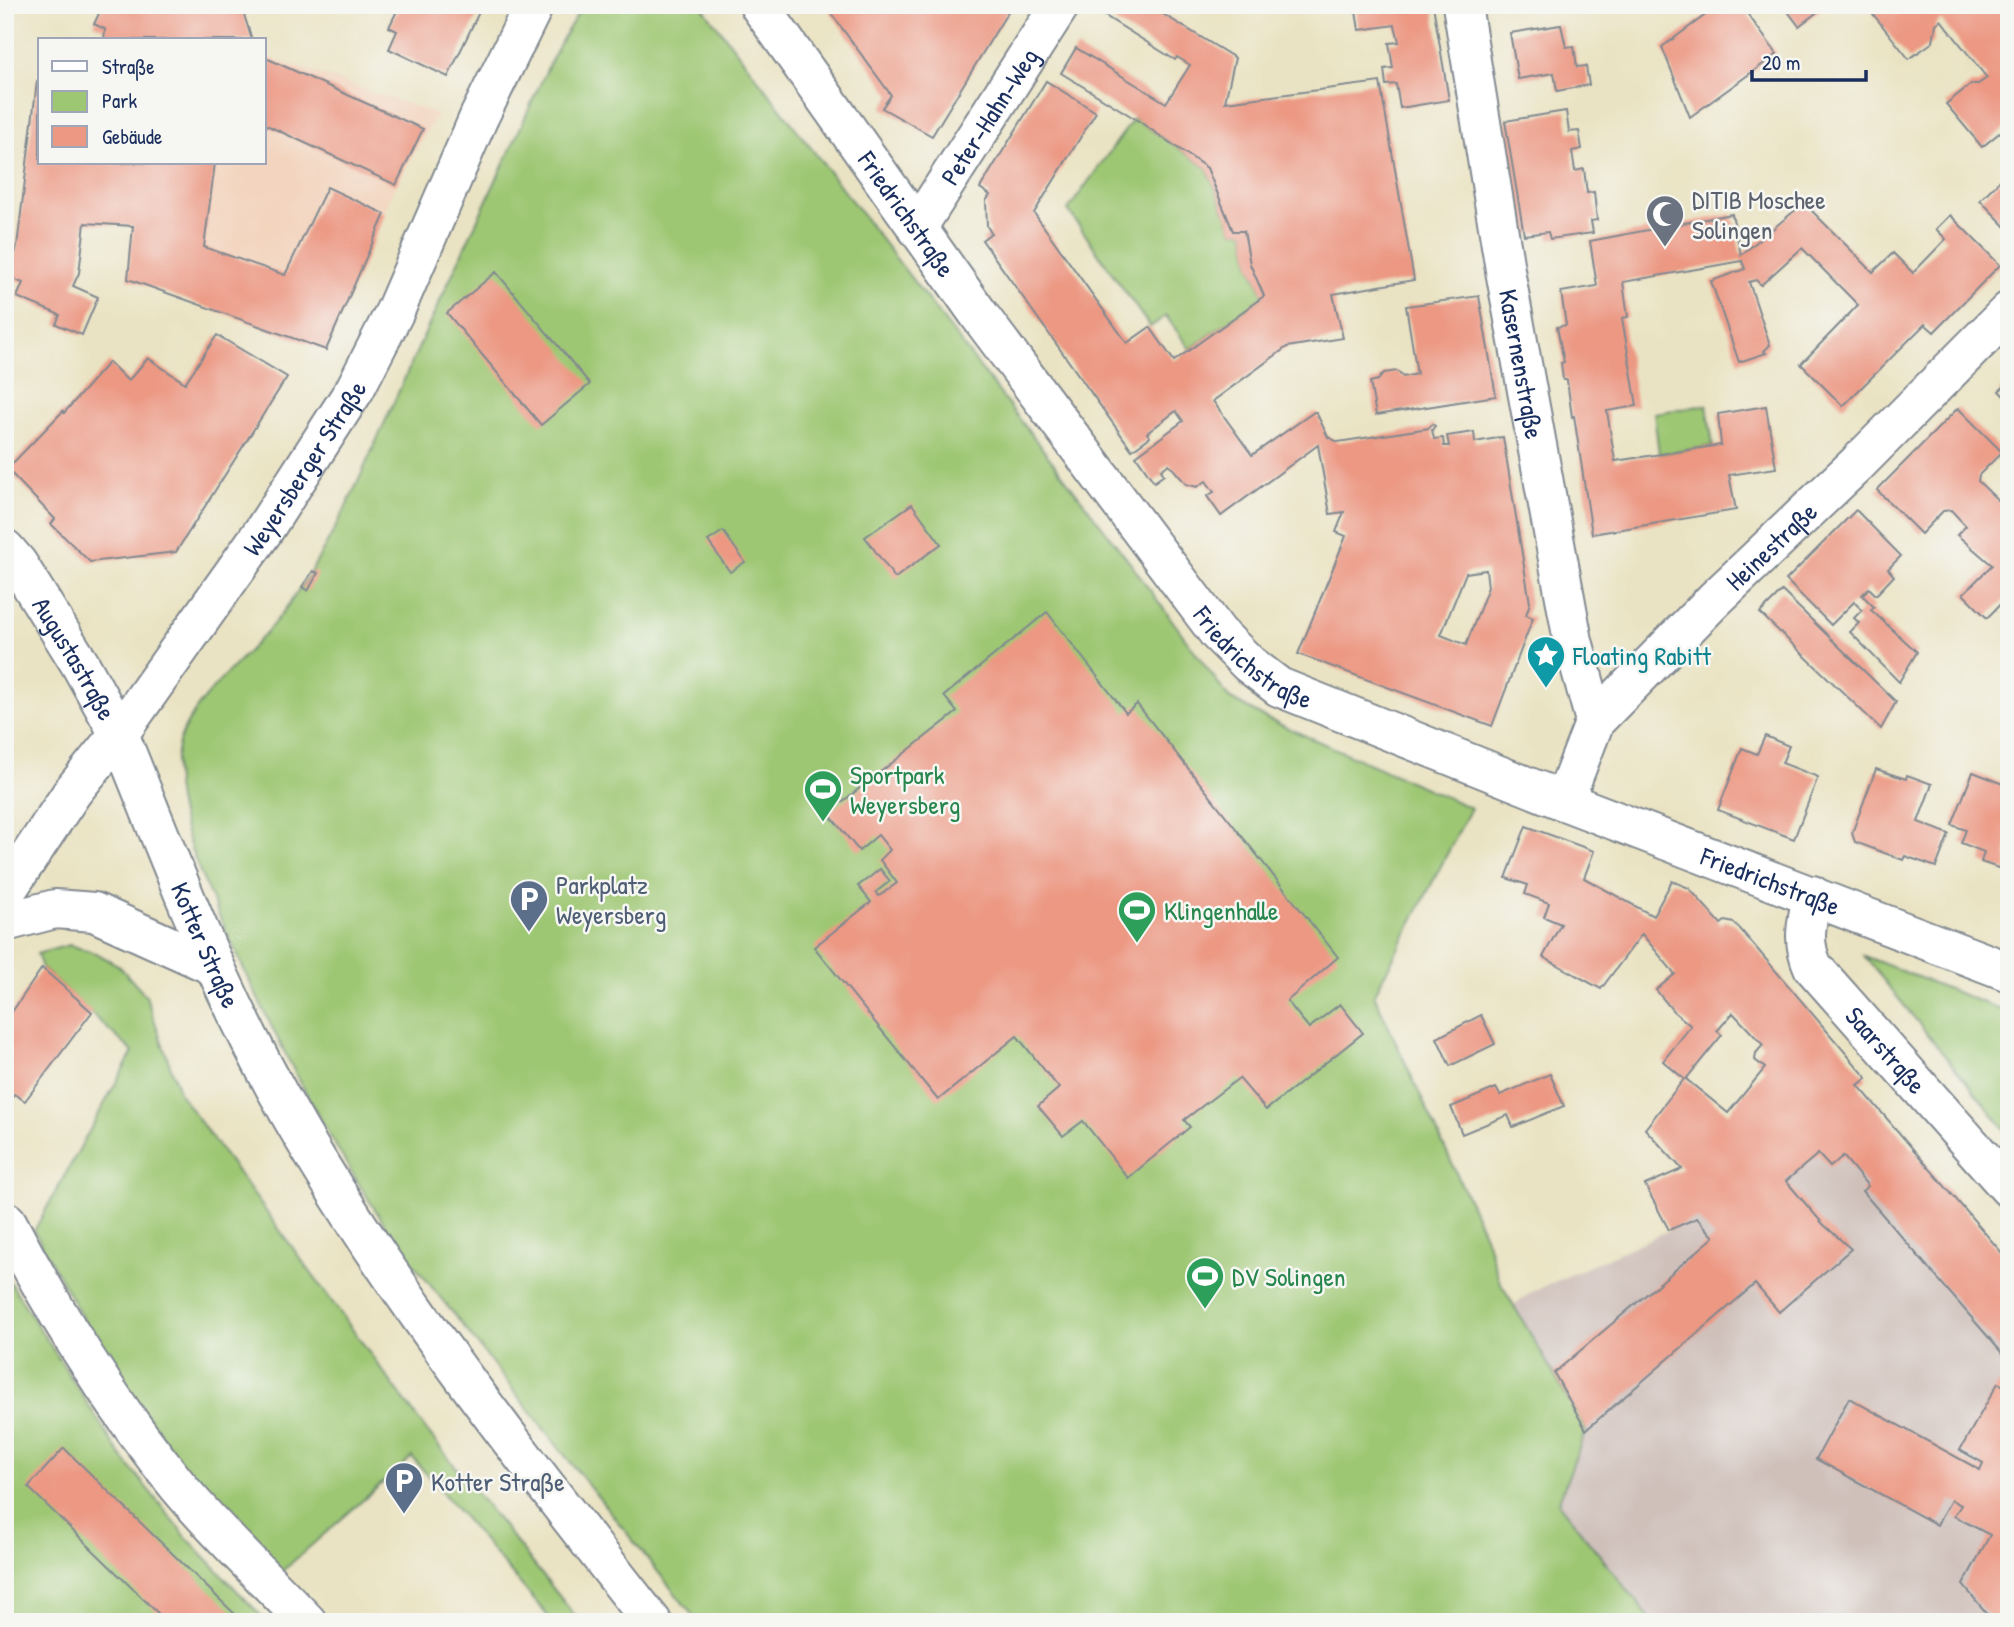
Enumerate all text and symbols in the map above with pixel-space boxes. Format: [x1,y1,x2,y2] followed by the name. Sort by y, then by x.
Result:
[38,38,266,164] legend
[1752,38,1865,82] scale bar
[932,41,1046,191] street label: Peter-Hahn-Weg
[1762,48,1800,77] text: 20 m
[102,52,155,81] text: Straße
[102,86,137,115] text: Park
[102,122,162,151] text: Gebäude
[850,143,964,283] street label: Friedrichstraße
[1692,182,1826,247] place label: DITIB Moschee Solingen
[1644,193,1686,248] mosque icon: DITIB Moschee Solingen
[1491,286,1553,442] street label: Kasernenstraße
[234,375,374,562] street label: Weyersberger Straße
[1718,494,1824,598] street label: Heinestraße
[25,590,125,726] street label: Augustastraße
[1185,598,1318,716] street label: Friedrichstraße
[1525,634,1567,689] place icon: Floating Rabitt
[1572,638,1712,673] place label: Floating Rabitt
[850,757,960,822] place label: Sportpark Weyersberg
[802,768,844,823] sports icon: Sportpark Weyersberg
[1695,838,1845,923] street label: Friedrichstraße
[556,867,666,932] place label: Parkplatz Weyersberg
[163,877,249,1013] street label: Kotter Straße
[508,878,550,933] parking icon: Parkplatz Weyersberg
[1116,889,1158,944] sports icon: Klingenhalle
[1164,893,1278,928] place label: Klingenhalle
[1838,999,1934,1101] street label: Saarstraße
[1184,1255,1226,1310] sports icon: DV Solingen
[1232,1259,1346,1294] place label: DV Solingen
[383,1460,425,1515] parking icon: Kotter Straße
[431,1464,564,1499] place label: Kotter Straße

